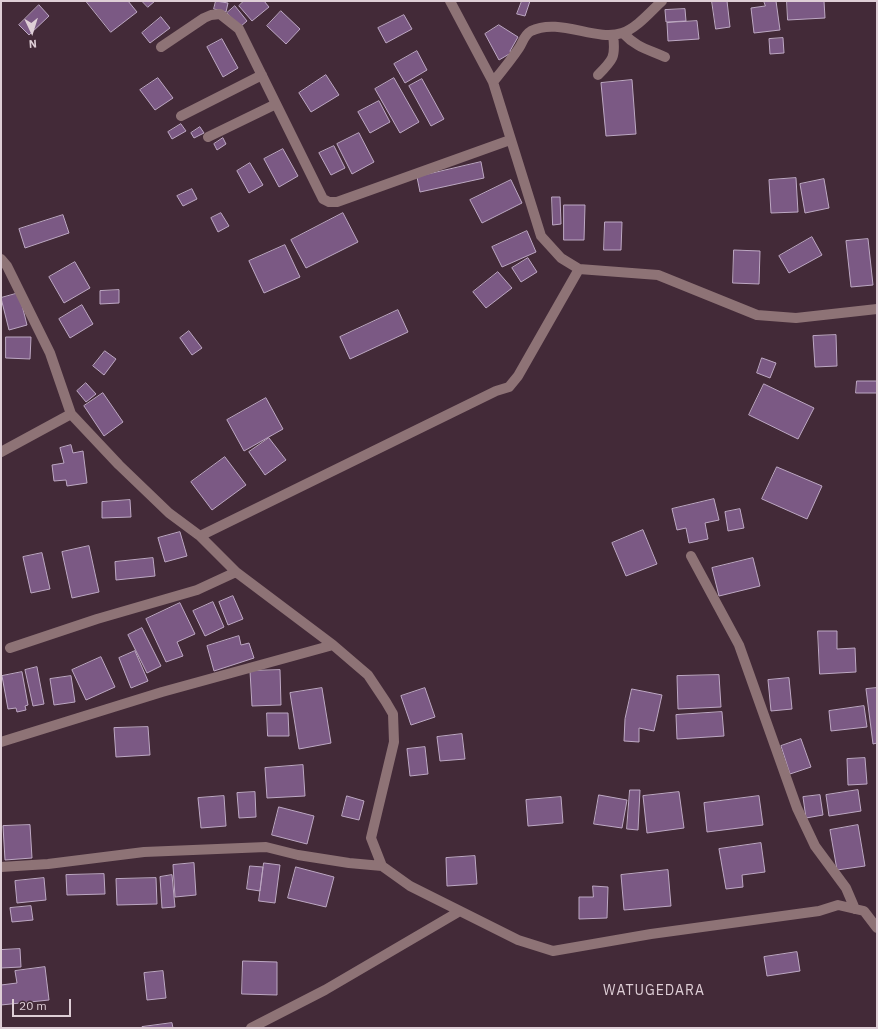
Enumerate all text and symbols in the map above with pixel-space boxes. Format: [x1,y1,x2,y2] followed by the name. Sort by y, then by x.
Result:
[12,12,52,52] north arrow
[28,37,37,51] text: N
[603,983,705,999] district label: WATUGEDARA
[14,991,73,1017] scale bar
[19,998,47,1013] text: 20 m

